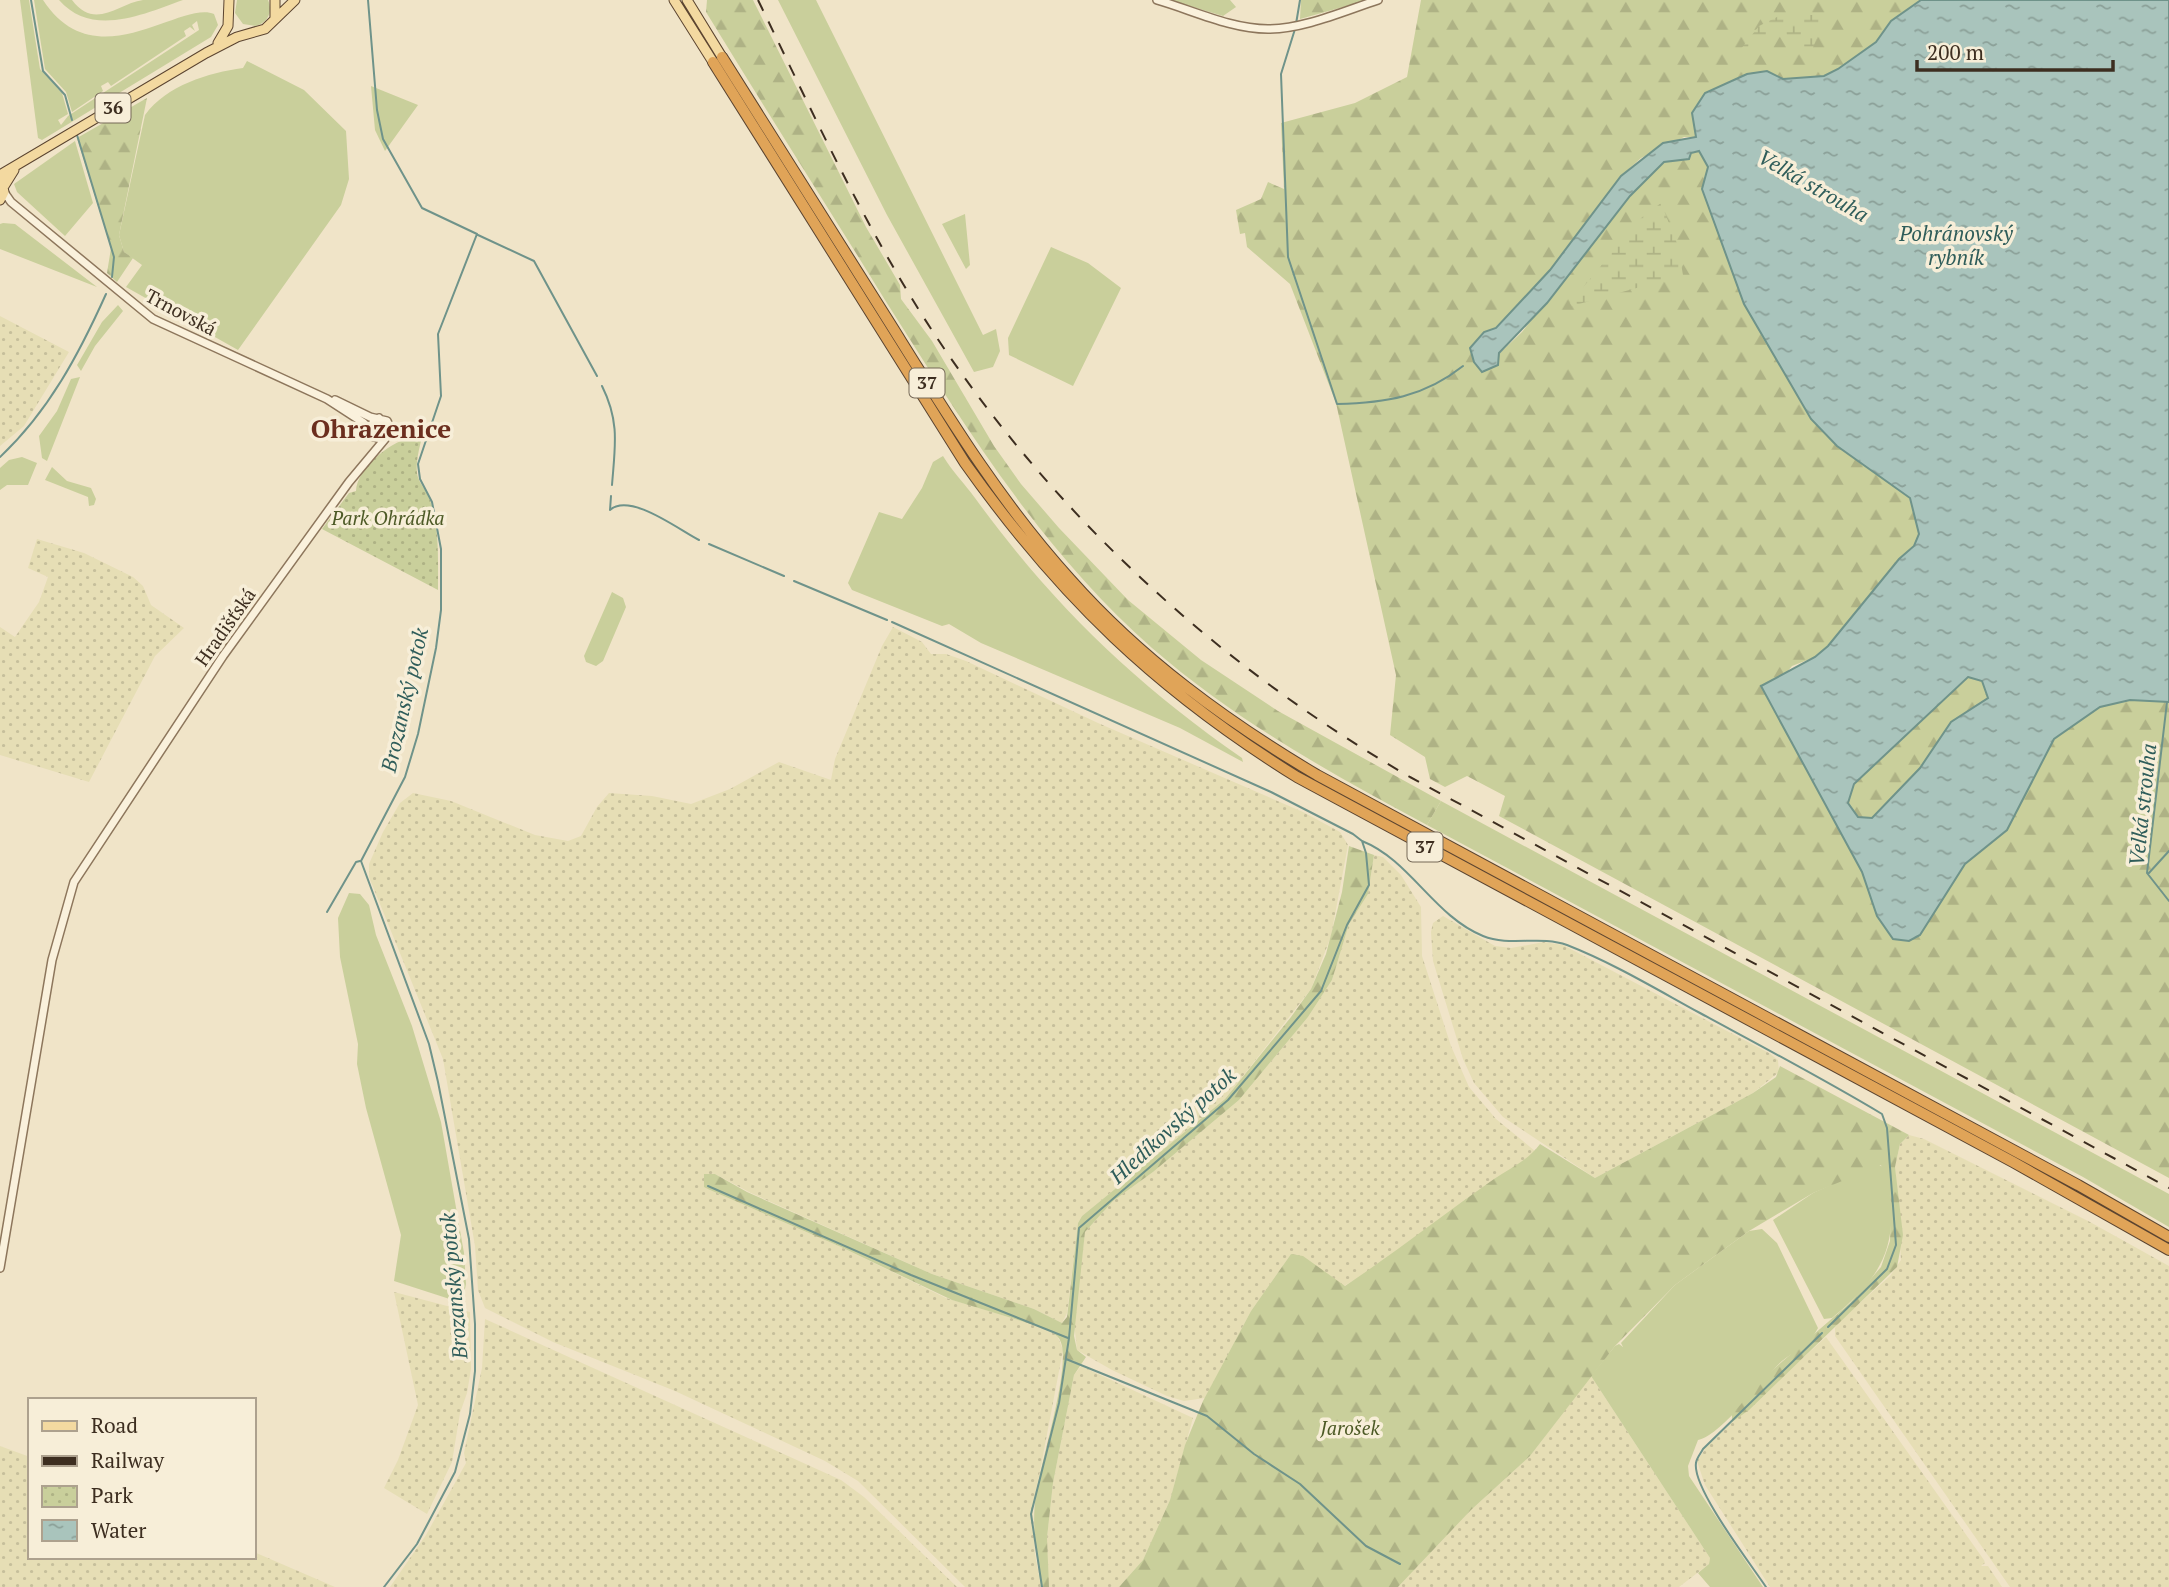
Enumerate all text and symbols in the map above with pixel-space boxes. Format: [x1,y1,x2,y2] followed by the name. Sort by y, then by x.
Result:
[1917,28,2113,72] scale bar
[1927,38,1984,66] text: 200 m
[96,94,130,122] road number: 36
[1753,142,1874,228] water label: Velká strouha
[1898,219,2013,271] water label: Pohránovský rybník
[141,282,222,341] street label: Trnovská
[909,368,944,398] road number: 37
[311,411,451,445] district label: Ohrazenice
[330,505,445,530] park label: Park Ohrádka
[189,582,261,671] street label: Hradišťská
[374,624,434,776] water label: Brozanský potok
[2122,742,2162,868] water label: Velká strouha
[1408,832,1442,862] road number: 37
[1102,1060,1242,1190] water label: Hledíkovský potok
[433,1211,473,1362] water label: Brozanský potok
[28,1398,256,1559] legend
[91,1411,138,1439] text: Road
[1319,1415,1380,1440] park label: Jarošek
[91,1446,165,1474] text: Railway
[91,1481,133,1509] text: Park
[91,1516,146,1544] text: Water

